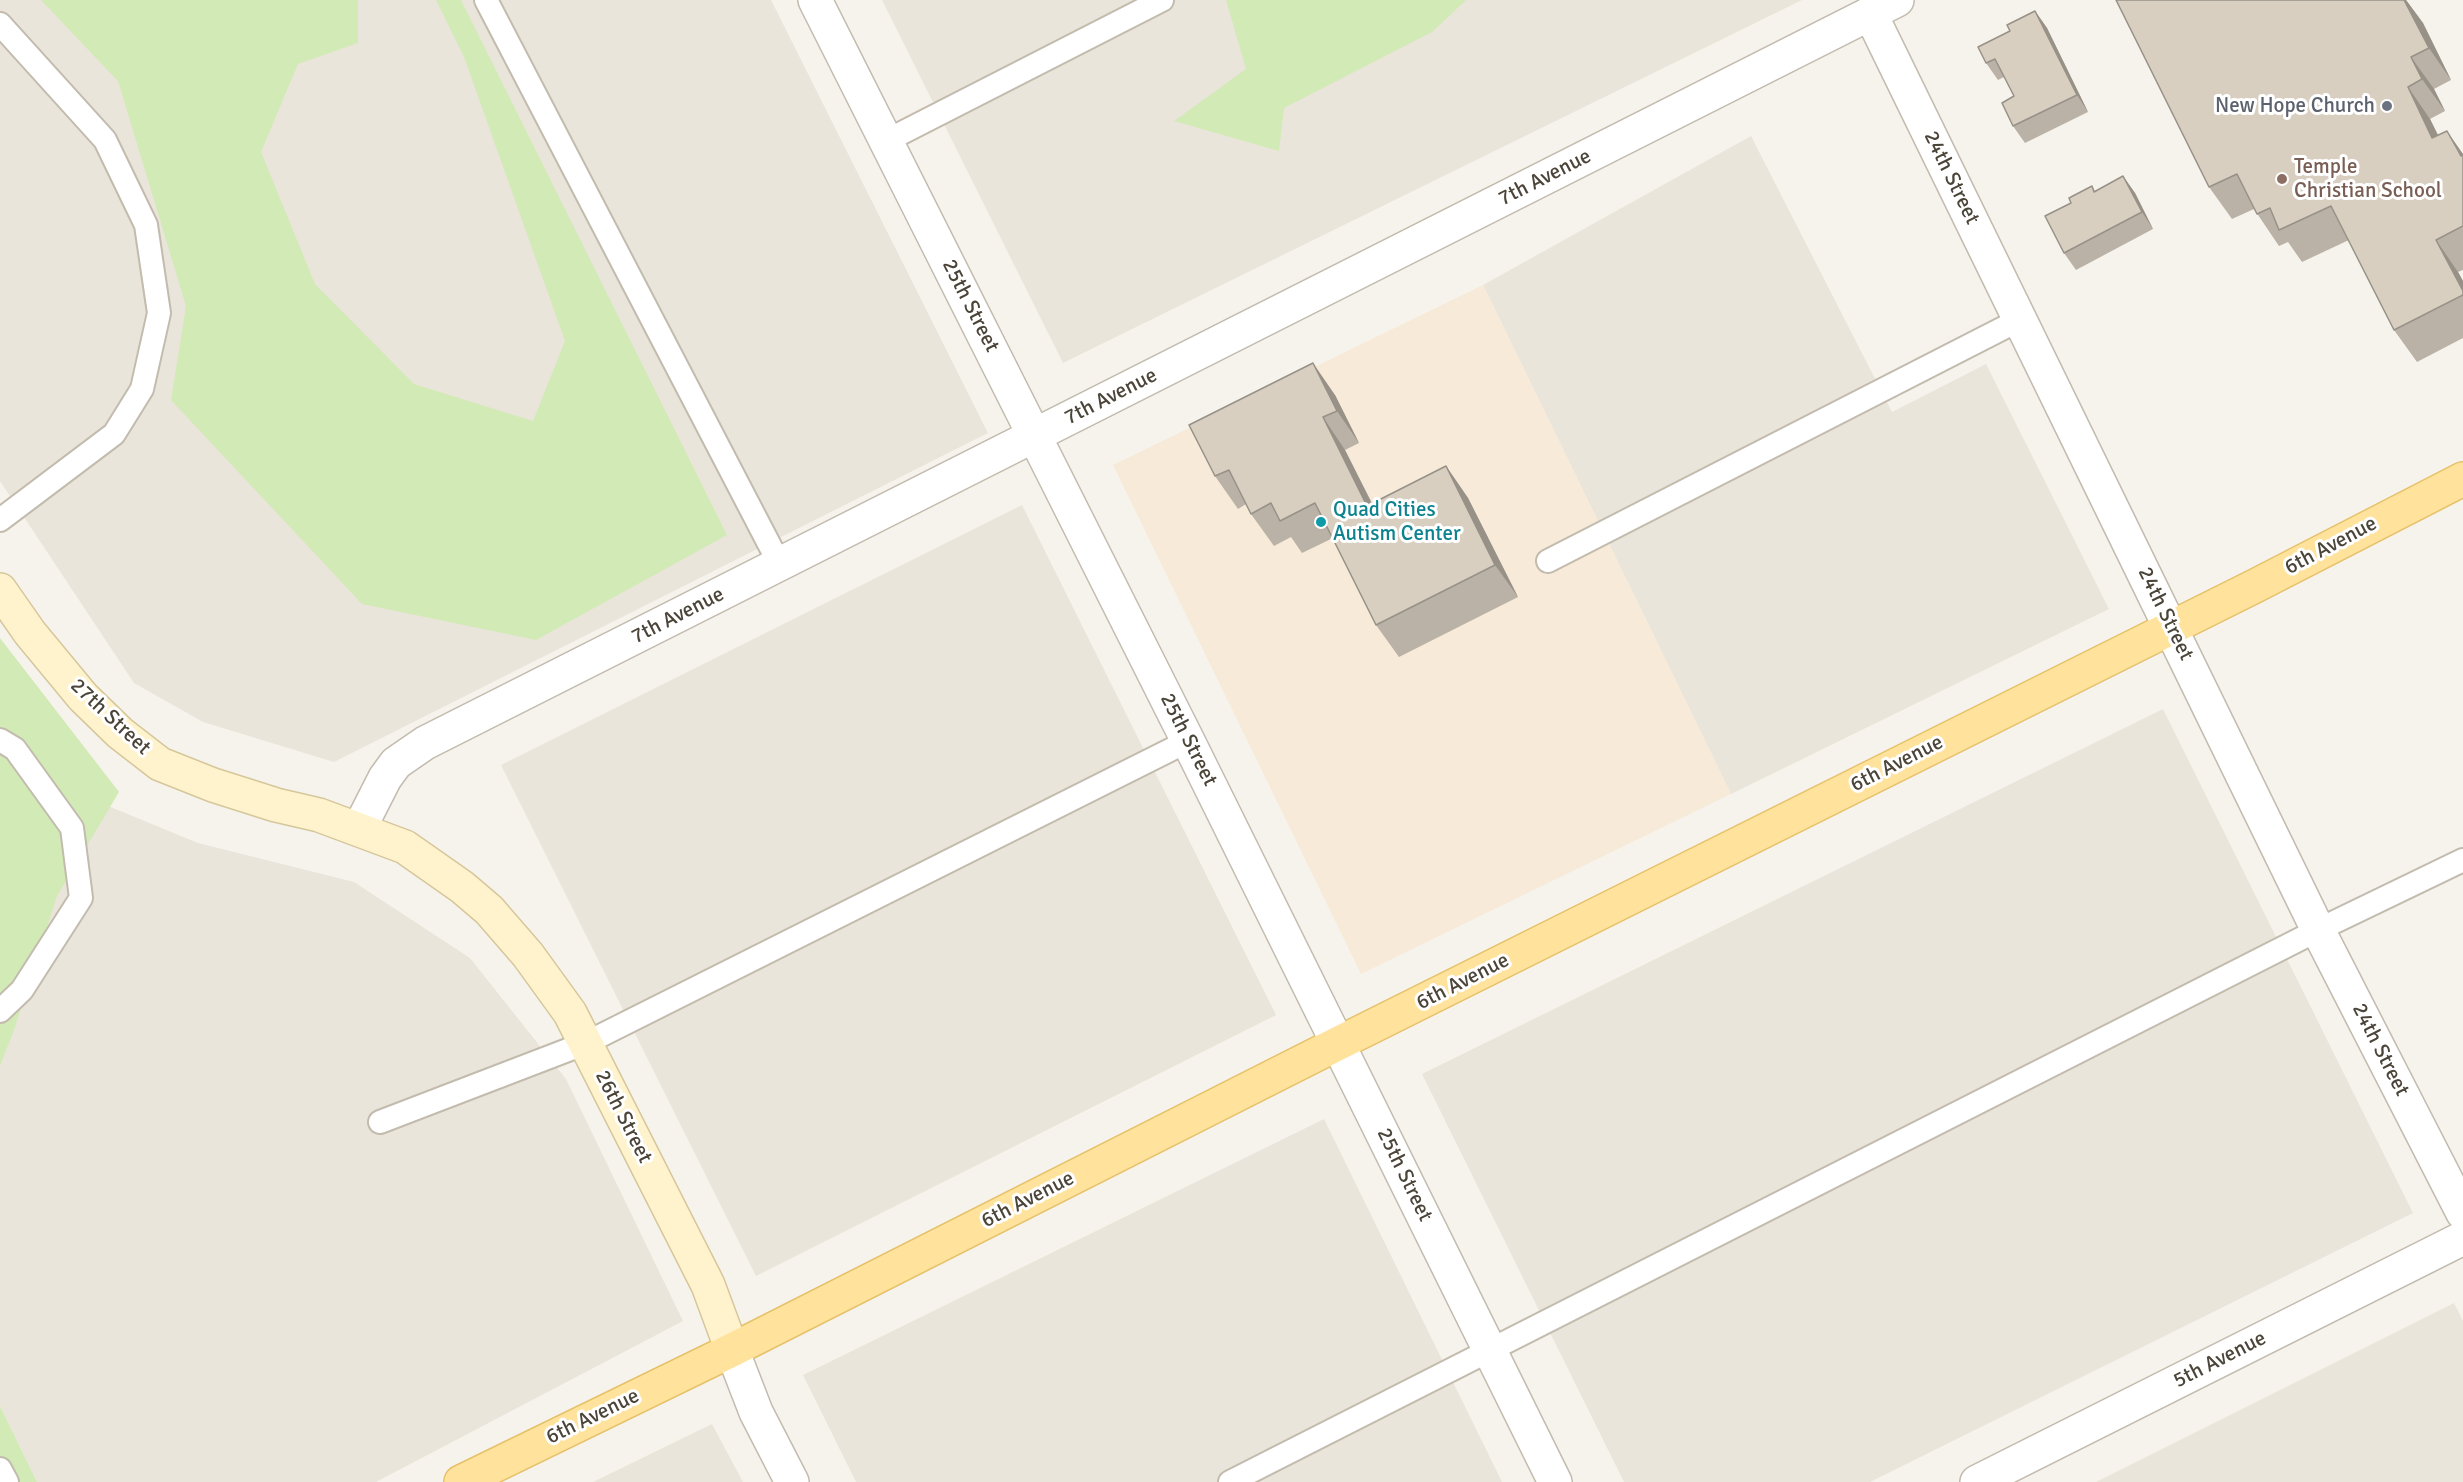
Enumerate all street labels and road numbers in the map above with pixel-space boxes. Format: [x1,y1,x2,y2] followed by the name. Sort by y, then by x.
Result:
[1918,127,1984,229] street label: 24th Street
[1495,144,1595,212] street label: 7th Avenue
[936,255,1004,357] street label: 25th Street
[1061,363,1161,431] street label: 7th Avenue
[2281,511,2381,581] street label: 6th Avenue
[2132,563,2198,665] street label: 24th Street
[628,582,728,650] street label: 7th Avenue
[65,673,155,761] street label: 27th Street
[1154,689,1222,791] street label: 25th Street
[1847,730,1947,798] street label: 6th Avenue
[1413,948,1513,1016] street label: 6th Avenue
[2346,999,2414,1101] street label: 24th Street
[589,1066,657,1168] street label: 26th Street
[1371,1124,1437,1226] street label: 25th Street
[978,1166,1078,1234] street label: 6th Avenue
[2170,1326,2270,1394] street label: 5th Avenue
[542,1384,644,1450] street label: 6th Avenue

